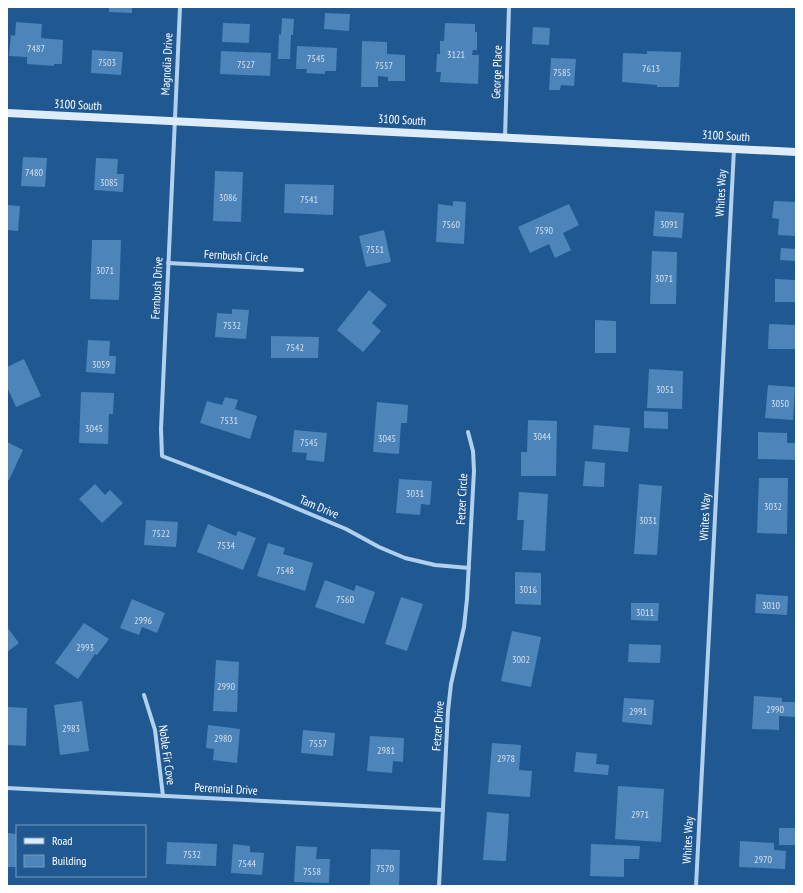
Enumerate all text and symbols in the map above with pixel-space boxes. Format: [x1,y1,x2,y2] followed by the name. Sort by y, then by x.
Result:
[157,32,176,96] street label: Magnolia Drive
[27,42,45,55] house number: 7487
[488,45,505,99] street label: George Place
[447,48,465,61] house number: 3121
[307,52,325,65] house number: 7545
[98,56,116,69] house number: 7503
[237,58,255,71] house number: 7527
[375,59,393,72] house number: 7557
[642,62,660,75] house number: 7613
[553,66,571,79] house number: 7585
[54,96,103,113] street label: 3100 South
[378,111,427,128] street label: 3100 South
[702,127,751,144] street label: 3100 South
[25,166,44,179] house number: 7480
[712,168,729,217] street label: Whites Way
[100,176,118,189] house number: 3085
[219,191,238,204] house number: 3086
[300,193,318,206] house number: 7541
[442,218,461,231] house number: 7560
[660,218,678,231] house number: 3091
[535,224,554,237] house number: 7590
[366,243,384,256] house number: 7551
[204,246,269,265] street label: Fernbush Circle
[147,256,166,320] street label: Fernbush Drive
[96,264,114,277] house number: 3071
[655,272,673,285] house number: 3071
[223,319,241,332] house number: 7532
[286,341,304,354] house number: 7542
[92,358,110,371] house number: 3059
[656,383,674,396] house number: 3051
[771,397,790,410] house number: 3050
[220,414,238,427] house number: 7531
[85,422,103,435] house number: 3045
[533,430,552,443] house number: 3044
[378,432,396,445] house number: 3045
[300,436,318,449] house number: 7545
[453,473,470,525] street label: Fetzer Circle
[406,487,424,500] house number: 3031
[297,492,341,522] street label: Tam Drive
[696,492,713,541] street label: Whites Way
[764,500,782,513] house number: 3032
[639,514,657,527] house number: 3031
[152,527,170,540] house number: 7522
[217,539,236,552] house number: 7534
[276,564,294,577] house number: 7548
[519,583,538,596] house number: 3016
[336,593,355,606] house number: 7560
[762,599,781,612] house number: 3010
[636,606,654,619] house number: 3011
[134,614,153,627] house number: 2996
[76,641,94,654] house number: 2993
[512,653,530,666] house number: 3002
[217,680,236,693] house number: 2990
[428,700,447,751] street label: Fetzer Drive
[766,703,785,716] house number: 2990
[629,705,647,718] house number: 2991
[62,722,80,735] house number: 2983
[156,724,179,786] street label: Noble Fir Cove
[214,732,233,745] house number: 2980
[309,737,327,750] house number: 7557
[377,744,395,757] house number: 2981
[497,752,515,765] house number: 2978
[194,779,258,798] street label: Perennial Drive
[631,808,649,821] house number: 2971
[679,815,696,864] street label: Whites Way
[16,825,146,877] legend
[52,833,72,848] text: Road
[183,848,201,861] house number: 7532
[52,853,87,868] text: Building
[754,853,773,866] house number: 2970
[238,857,257,870] house number: 7544
[376,862,395,875] house number: 7570
[303,865,321,878] house number: 7558

